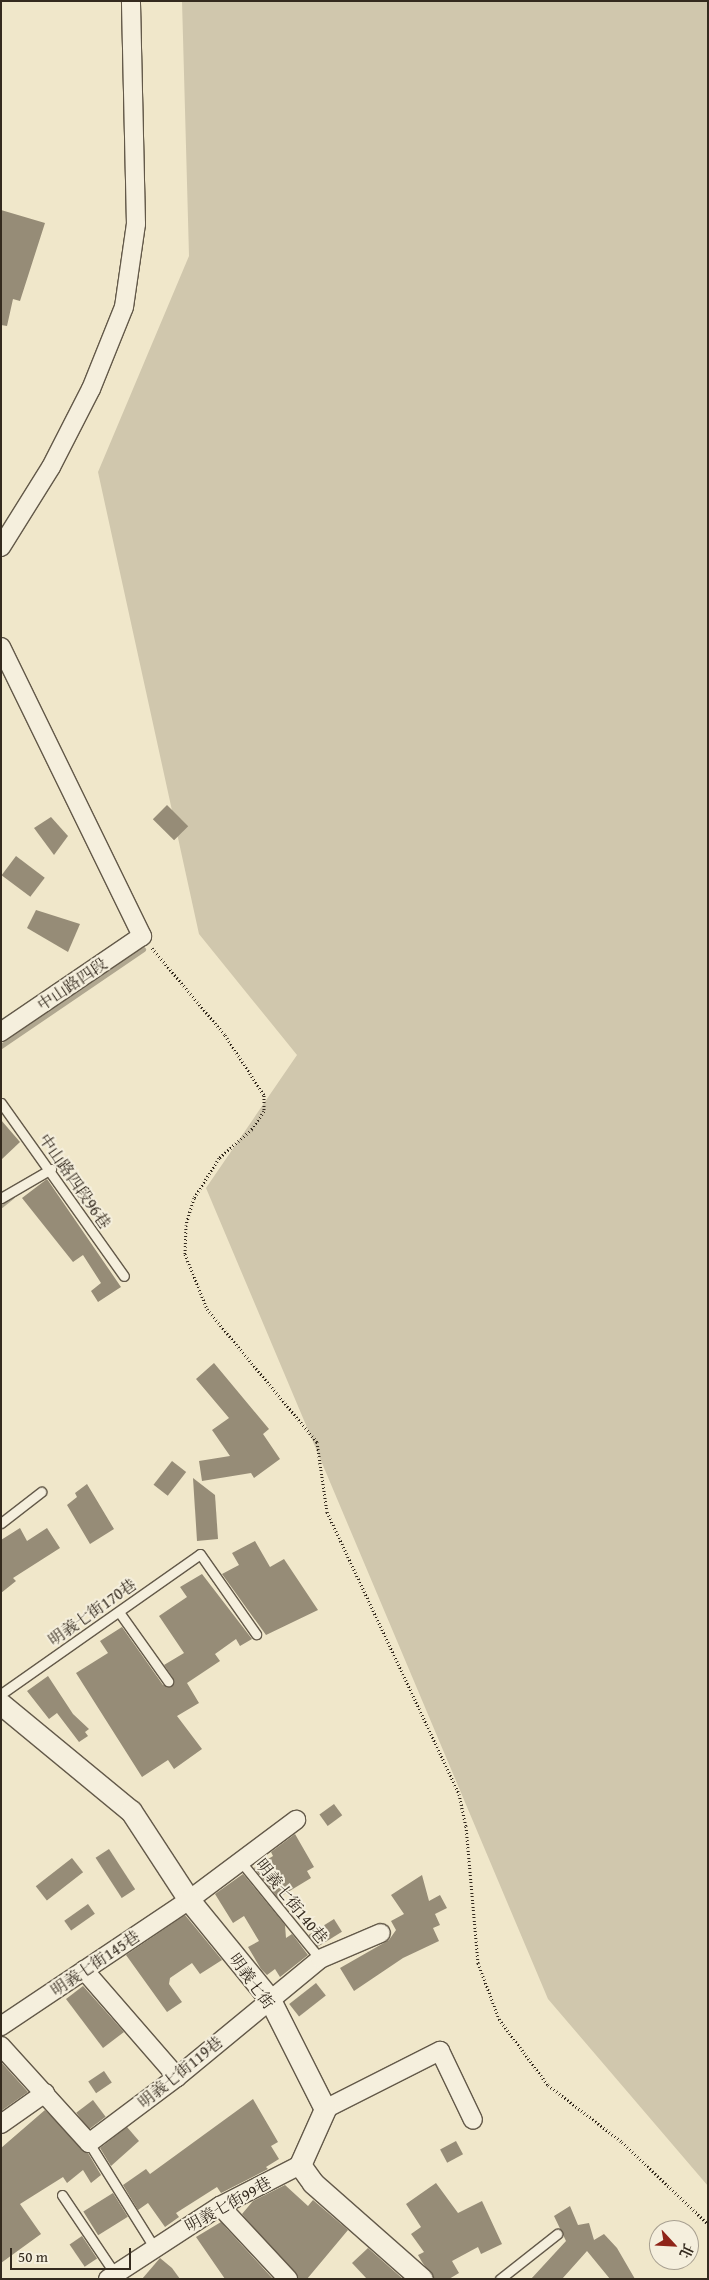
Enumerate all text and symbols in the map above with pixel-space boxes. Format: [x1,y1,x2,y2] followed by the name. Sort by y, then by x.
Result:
[33,954,111,1014] street label: 中山路四段
[35,1130,115,1232] street label: 中山路四段96巷
[44,1575,140,1649] street label: 明義七街170巷
[252,1855,332,1947] street label: 明義七街140巷
[47,1926,143,2000] street label: 明義七街145巷
[225,1949,279,2013] street label: 明義七街
[134,2032,226,2112] street label: 明義七街119巷
[182,2172,274,2236] street label: 明義七街99巷
[649,2220,699,2270] north arrow
[12,2238,134,2270] scale bar
[675,2240,699,2261] text: 北
[18,2246,48,2267] text: 50 m

